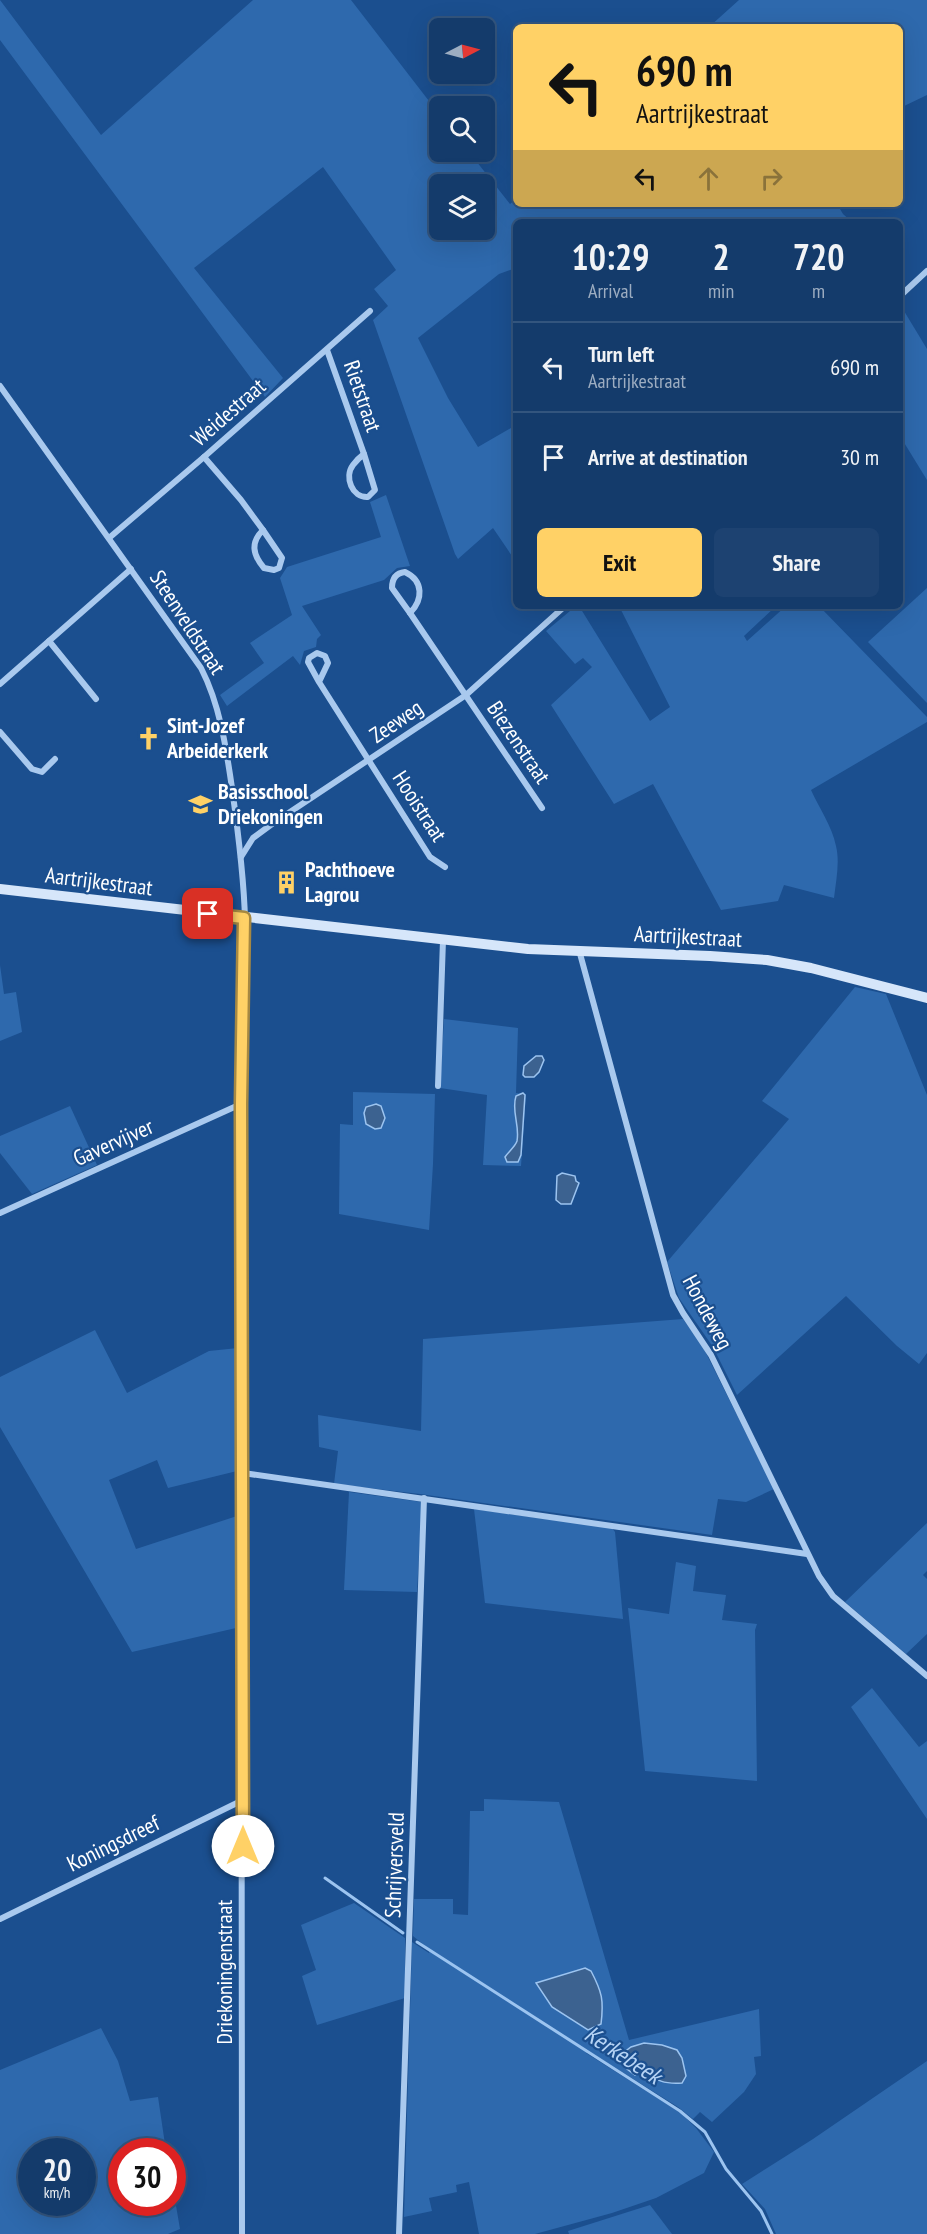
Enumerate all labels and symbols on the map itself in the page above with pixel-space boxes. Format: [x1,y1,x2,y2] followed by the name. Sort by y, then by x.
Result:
[429,18,495,84] north arrow
[338,357,388,435] street label: Rietstraat
[185,372,271,452] street label: Weidestraat
[144,565,232,679] street label: Steenveldstraat
[364,693,428,749] street label: Zeeweg
[481,695,557,789] street label: Biezenstraat
[166,711,269,764] place label: Sint-Jozef Arbeiderkerk
[136,725,162,751] church icon: Sint-Jozef Arbeiderkerk
[387,765,453,847] street label: Hooistraat
[218,777,323,830] place label: Basisschool Driekoningen
[187,791,213,817] school or university icon: Basisschool Driekoningen
[305,855,395,908] place label: Pachthoeve Lagrou
[44,861,154,901] street label: Aartrijkestraat
[274,869,300,895] building icon: Pachthoeve Lagrou
[182,888,233,939] pin
[633,919,743,953] street label: Aartrijkestraat
[68,1112,158,1172] street label: Gavervijver
[677,1270,739,1354] street label: Hondeweg
[62,1808,165,1877] street label: Koningsdreef
[378,1812,410,1918] street label: Schrijversveld
[211,1814,275,1878] position arrow
[210,1900,238,2044] street label: Driekoningenstraat
[579,2018,670,2092] water label: Kerkebeek
[108,2138,186,2216] speed limit sign: 30

